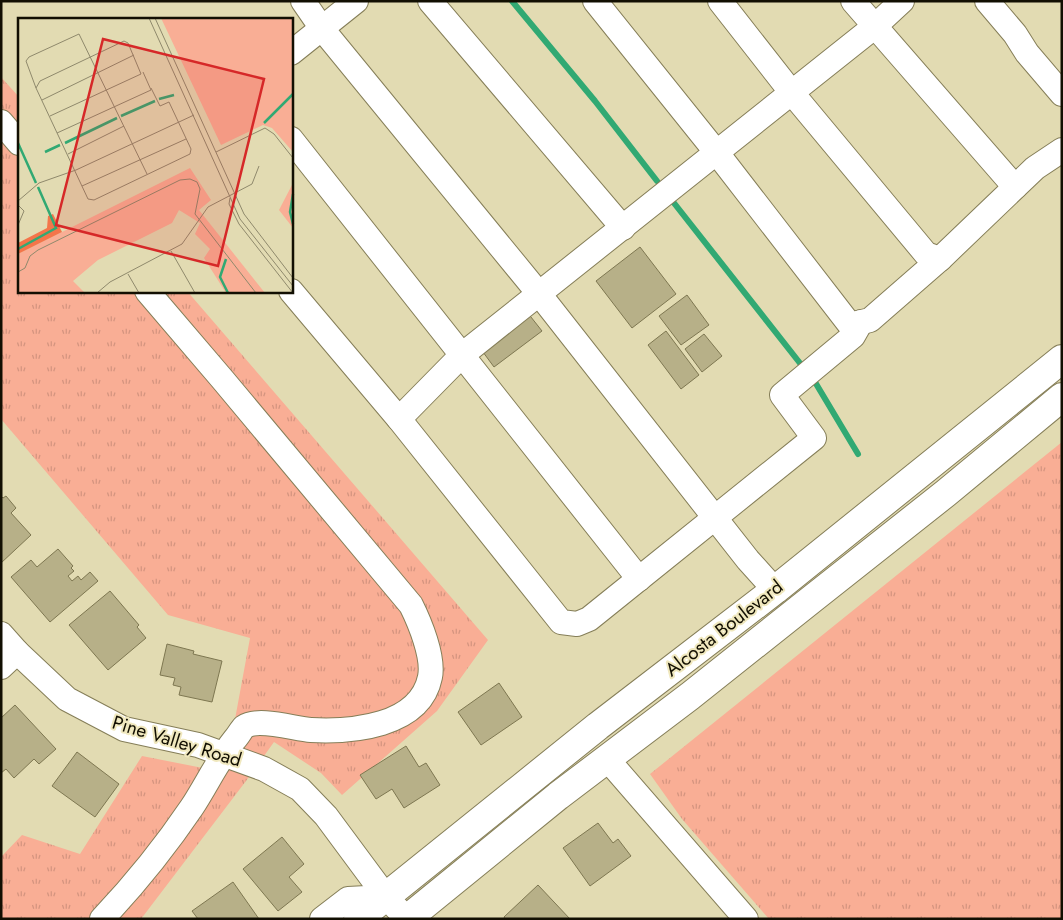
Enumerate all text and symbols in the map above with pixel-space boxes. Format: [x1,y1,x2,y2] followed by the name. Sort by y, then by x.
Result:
[18,18,292,292] inset map
[659,573,789,683] street label: Alcosta Boulevard
[109,709,245,773] street label: Pine Valley Road

